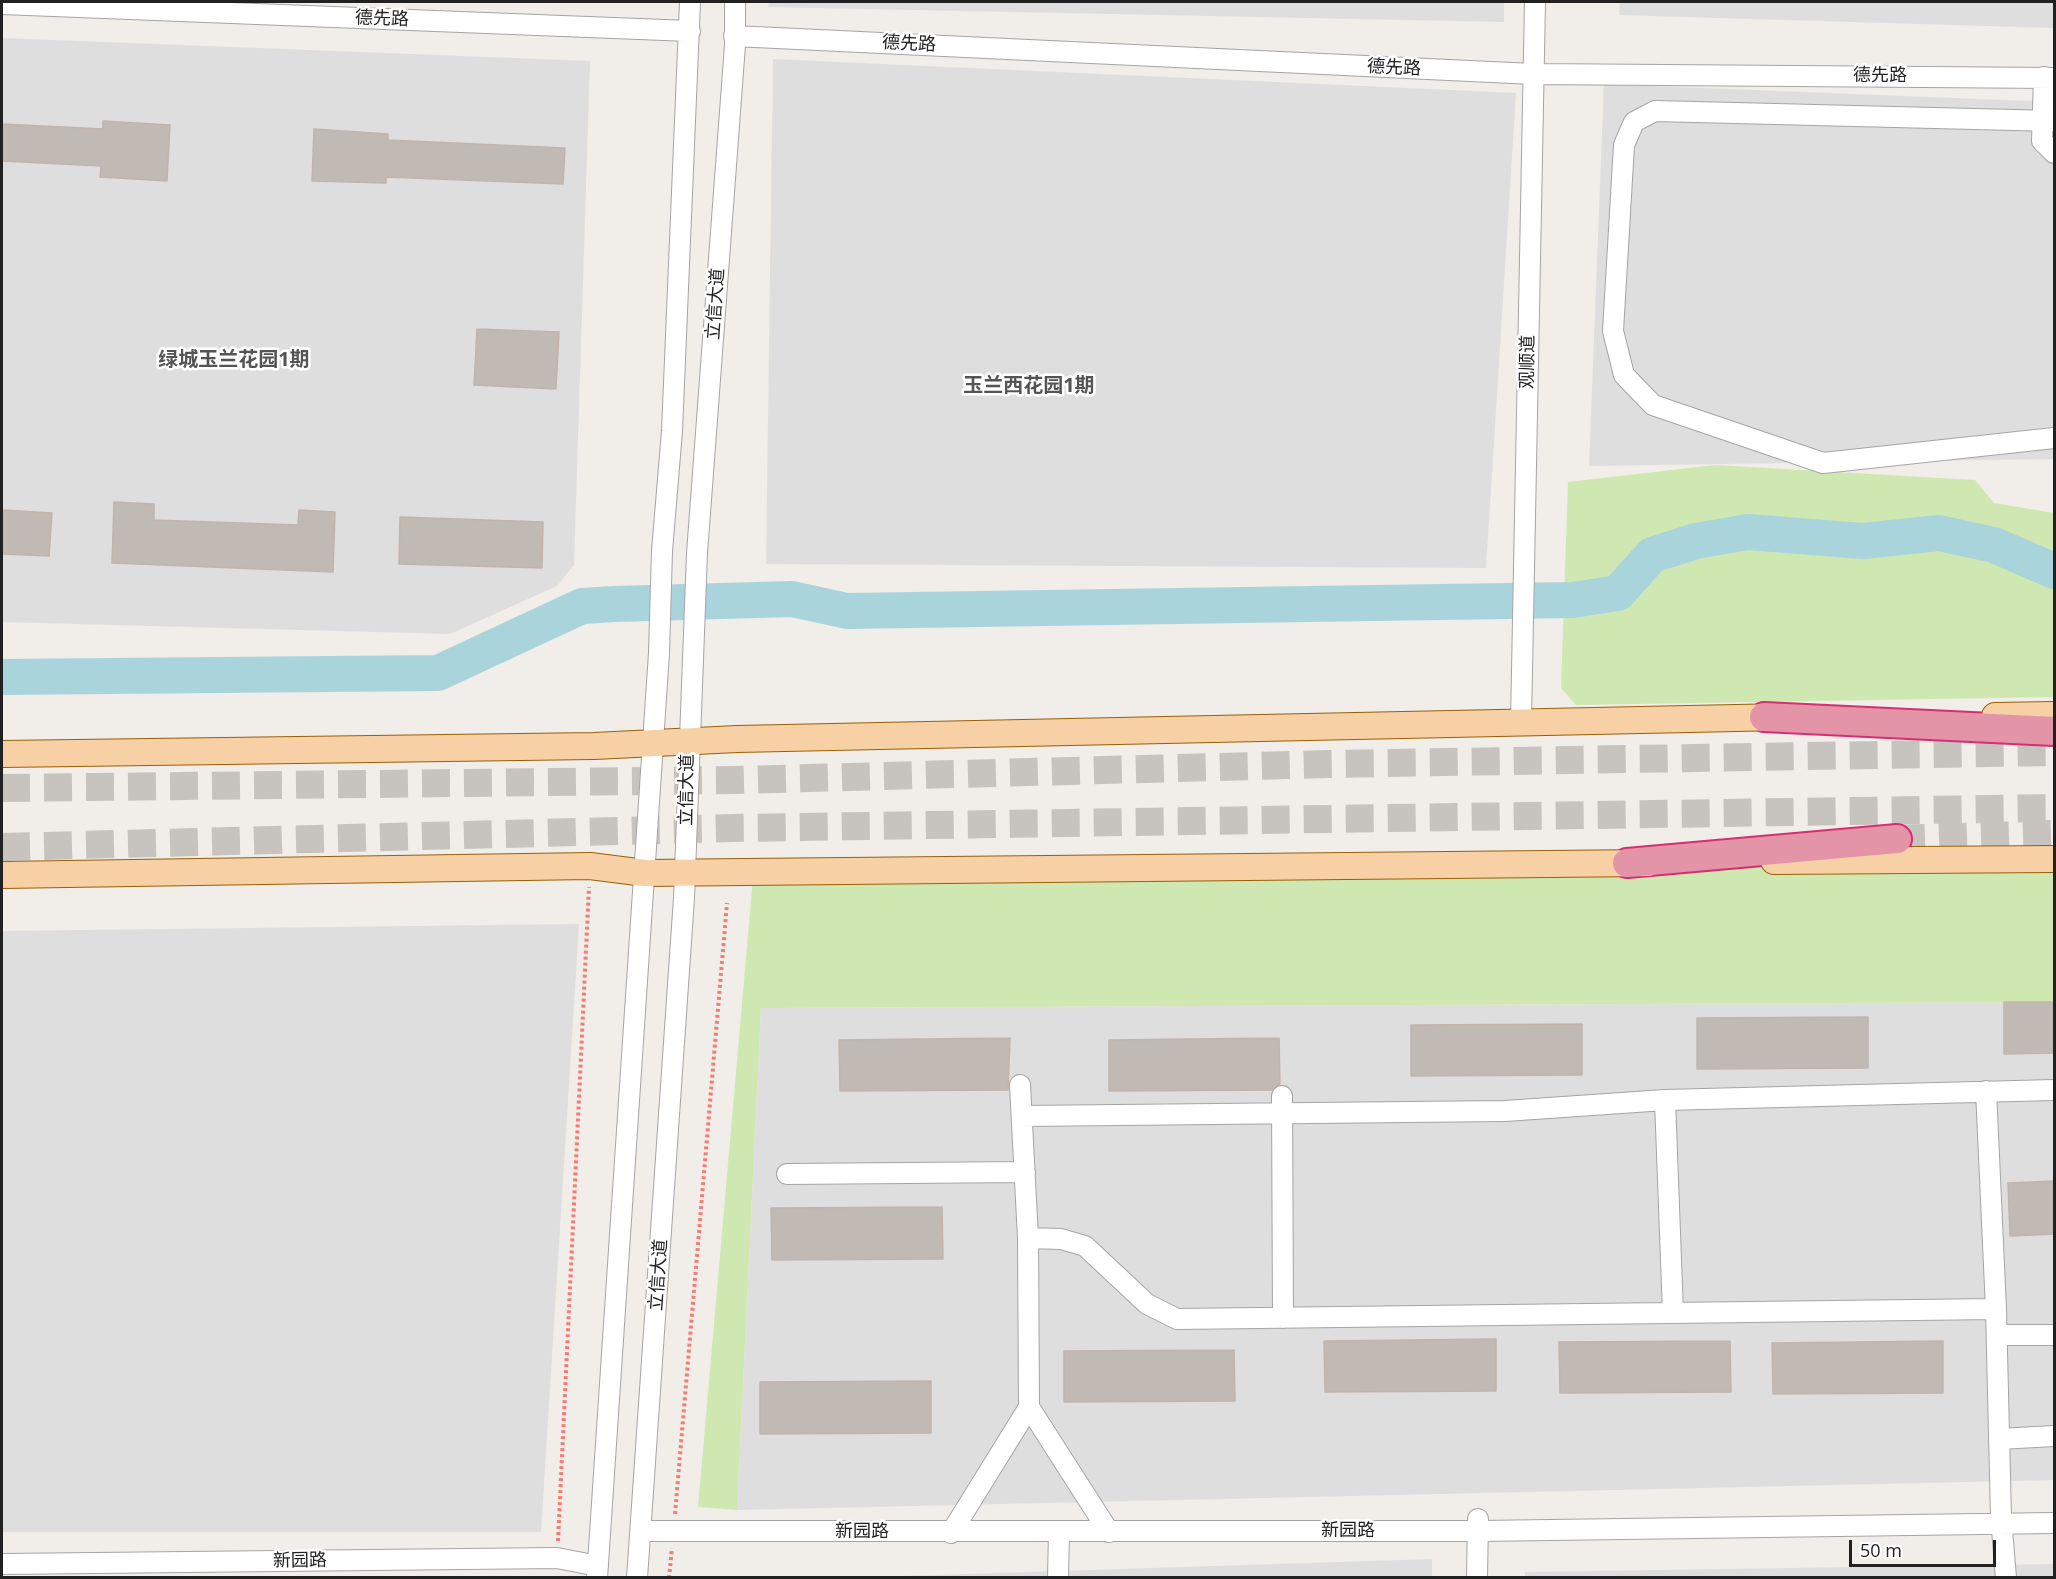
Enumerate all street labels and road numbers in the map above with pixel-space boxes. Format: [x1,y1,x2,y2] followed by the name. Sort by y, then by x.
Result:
[355,7,409,31] street label: 德先路
[881,32,937,56] street label: 德先路
[1366,56,1422,80] street label: 德先路
[1853,65,1907,87] street label: 德先路
[703,267,729,341] street label: 立信大道
[1517,335,1539,389] street label: 观顺道
[676,754,698,826] street label: 立信大道
[646,1238,672,1312] street label: 立信大道
[1321,1520,1375,1542] street label: 新园路
[835,1521,889,1543] street label: 新园路
[273,1550,327,1572] street label: 新园路

